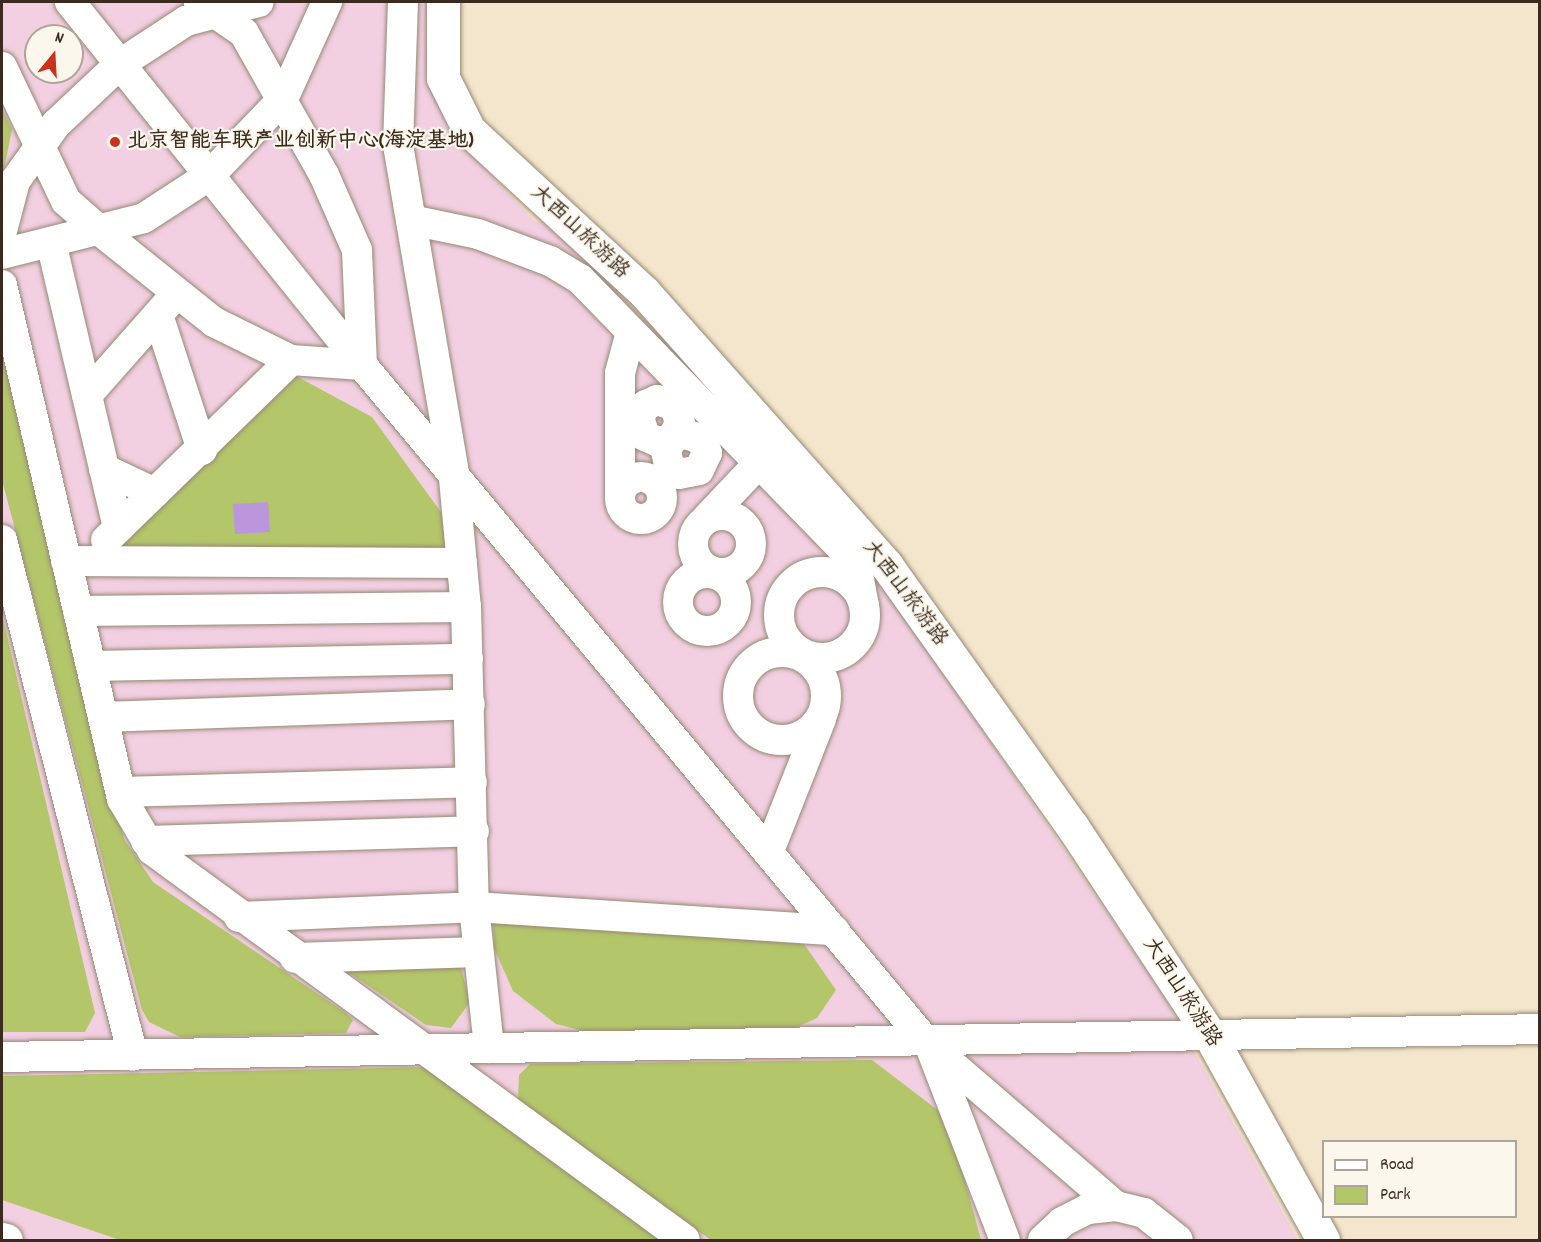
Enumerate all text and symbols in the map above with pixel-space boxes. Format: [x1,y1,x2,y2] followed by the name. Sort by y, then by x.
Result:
[24,24,84,84] north arrow
[52,26,66,50] text: N
[127,129,473,155] place label: 北京智能车联产业创新中心(海淀基地)
[108,135,122,149] marker: 北京智能车联产业创新中心(海淀基地)
[524,181,634,285] street label: 大西山旅游路
[856,536,952,652] street label: 大西山旅游路
[1136,933,1226,1053] street label: 大西山旅游路
[1322,1140,1517,1218] legend
[1380,1153,1414,1178] text: Road
[1380,1183,1411,1208] text: Park

